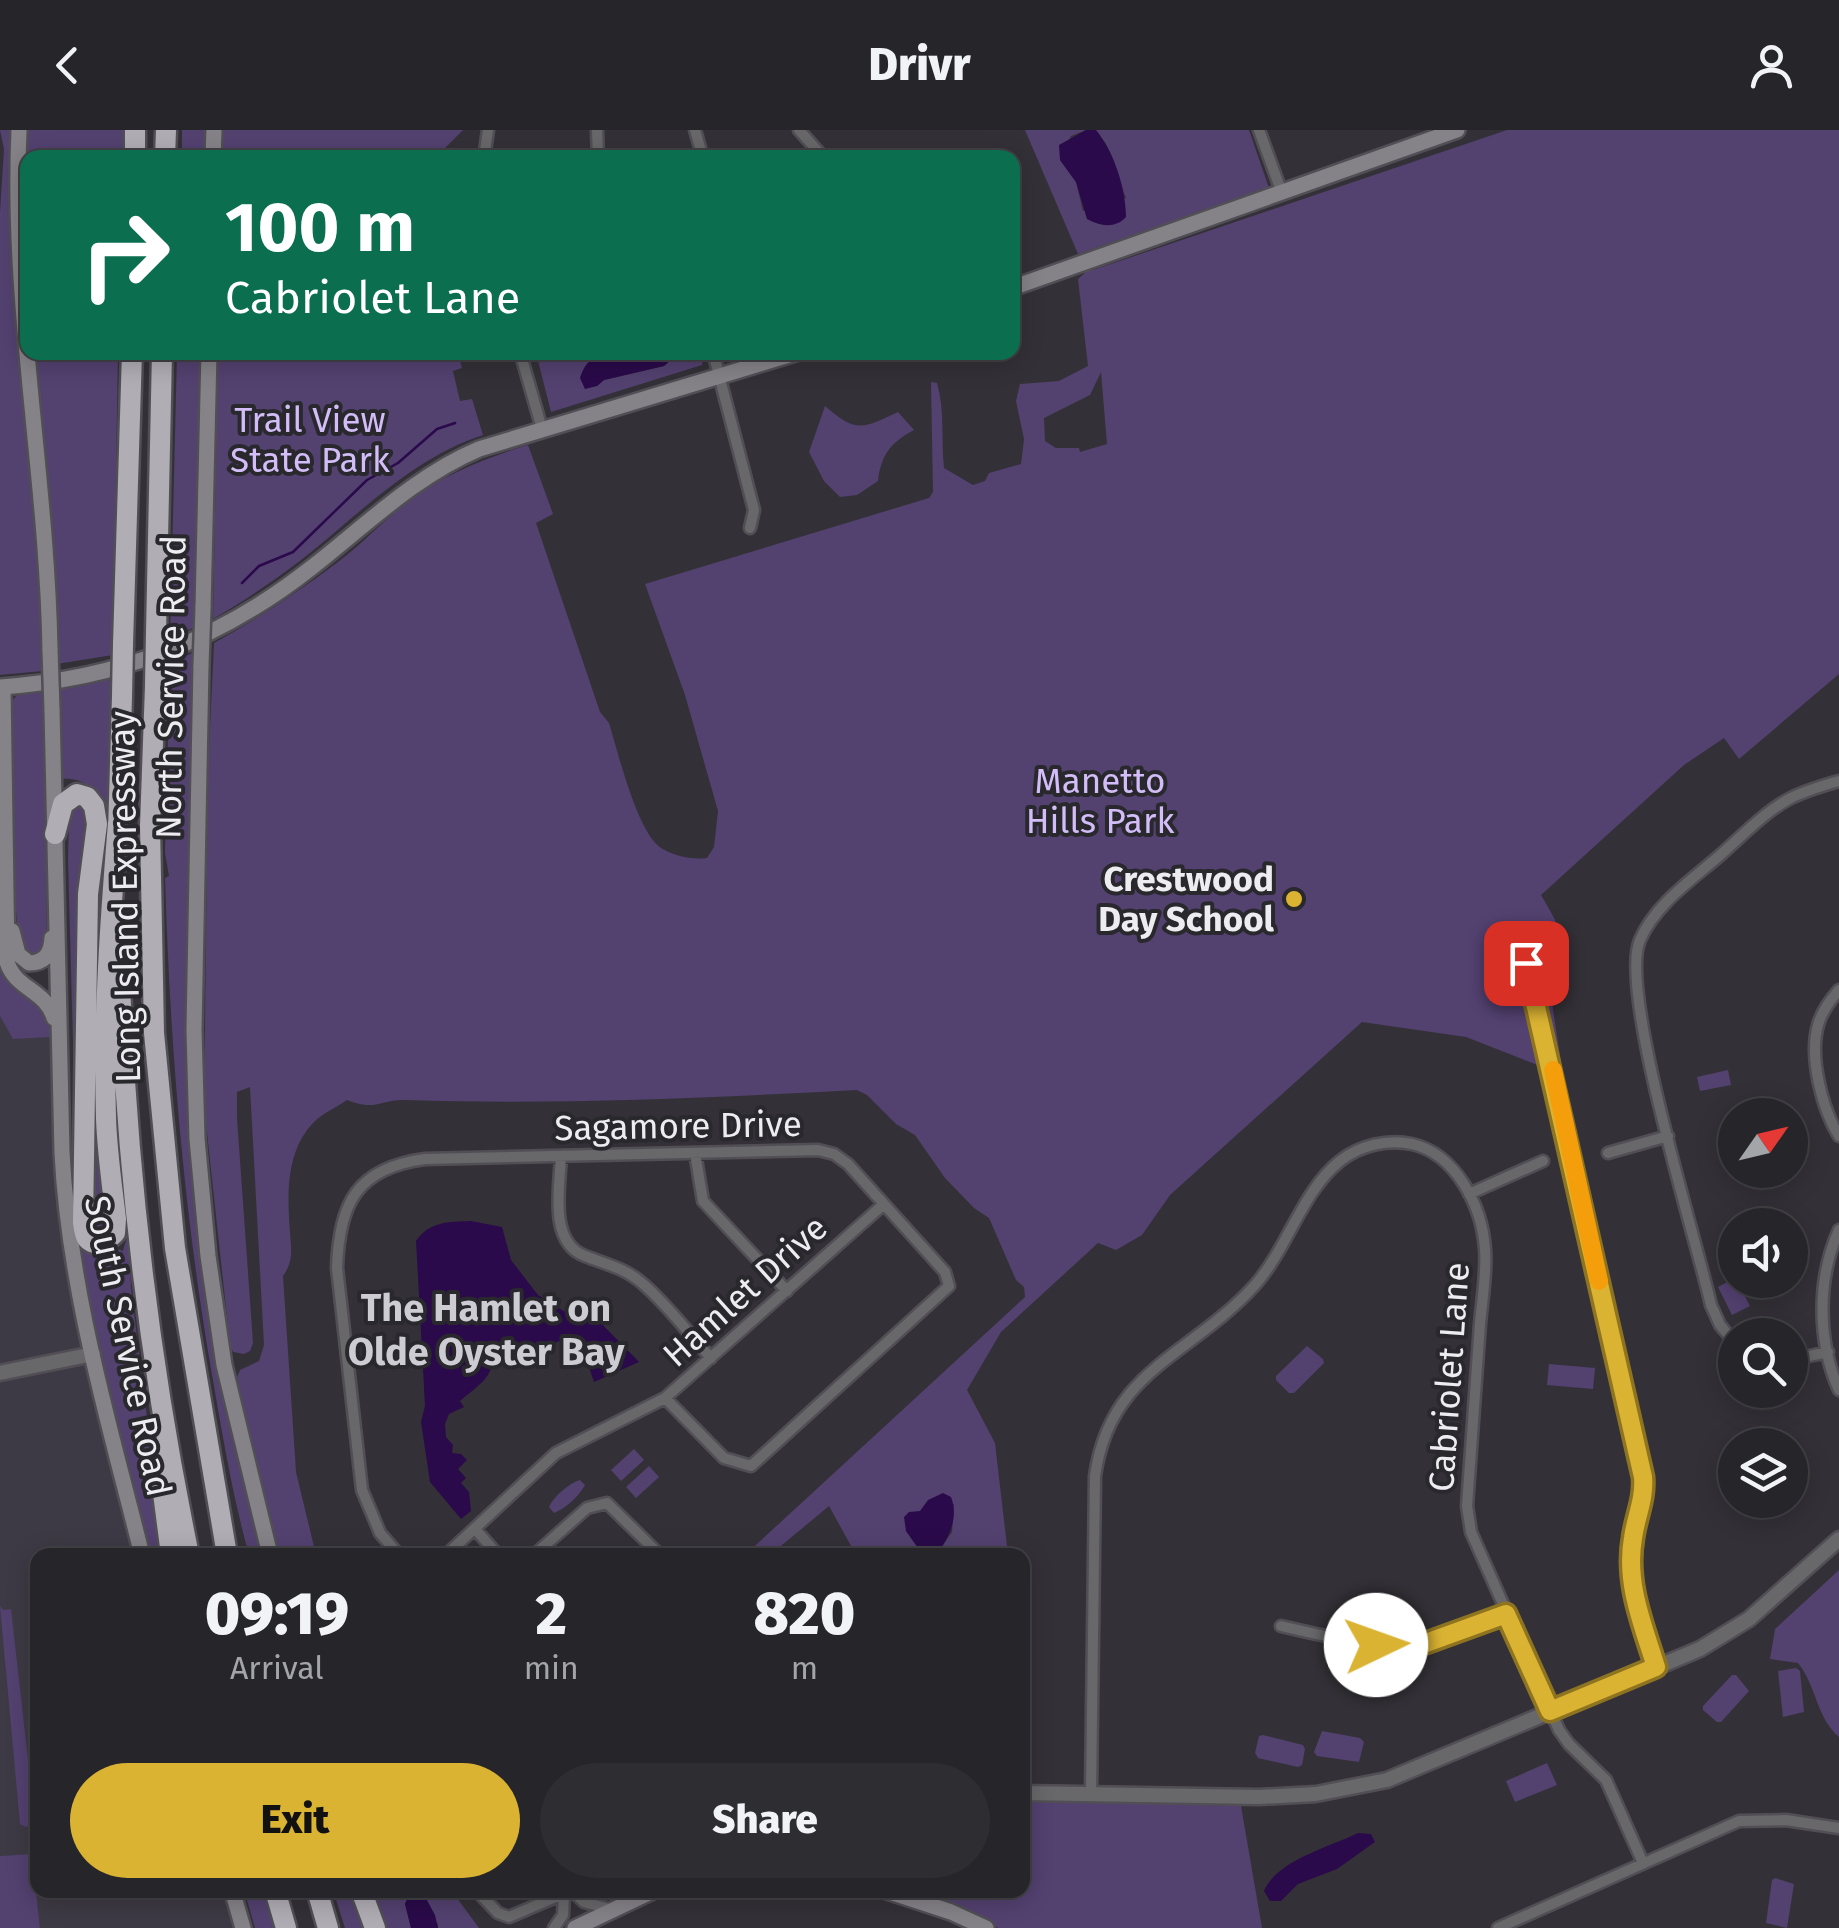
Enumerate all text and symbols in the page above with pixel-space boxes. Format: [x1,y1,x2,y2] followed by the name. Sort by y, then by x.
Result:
[40,38,95,93] icon: back
[869,38,970,92] text: Drivr
[1744,38,1799,93] icon: person
[225,186,415,270] text: 100 m
[60,190,190,320] icon: right
[225,271,520,325] text: Cabriolet Lane
[230,399,390,481] park label: Trail View State Park
[147,535,195,839] street label: North Service Road
[101,711,149,1083] street label: Long Island Expressway
[1026,760,1174,842] park label: Manetto Hills Park
[1098,858,1275,940] place label: Crestwood Day School
[1283,888,1305,910] marker: Crestwood Day School
[1484,921,1569,1006] pin
[1499,936,1554,991] icon: arrive
[1718,1098,1808,1188] north arrow
[1718,1098,1808,1518] map controls
[554,1103,802,1149] street label: Sagamore Drive
[76,1192,180,1500] street label: South Service Road
[654,1206,836,1376] street label: Hamlet Drive
[1718,1208,1808,1298] button: sound
[1420,1261,1478,1493] street label: Cabriolet Lane
[348,1285,625,1375] district label: The Hamlet on Olde Oyster Bay
[1718,1318,1808,1408] button: search
[1718,1428,1808,1518] button: layers
[205,1578,349,1650] text: 09:19
[536,1578,567,1650] text: 2
[754,1578,855,1650] text: 820
[1324,1593,1428,1697] position arrow
[230,1649,324,1687] text: Arrival
[524,1649,579,1687] text: min
[791,1649,818,1687] text: m
[70,1763,520,1878] button: Exit
[540,1763,990,1878] button: Share

